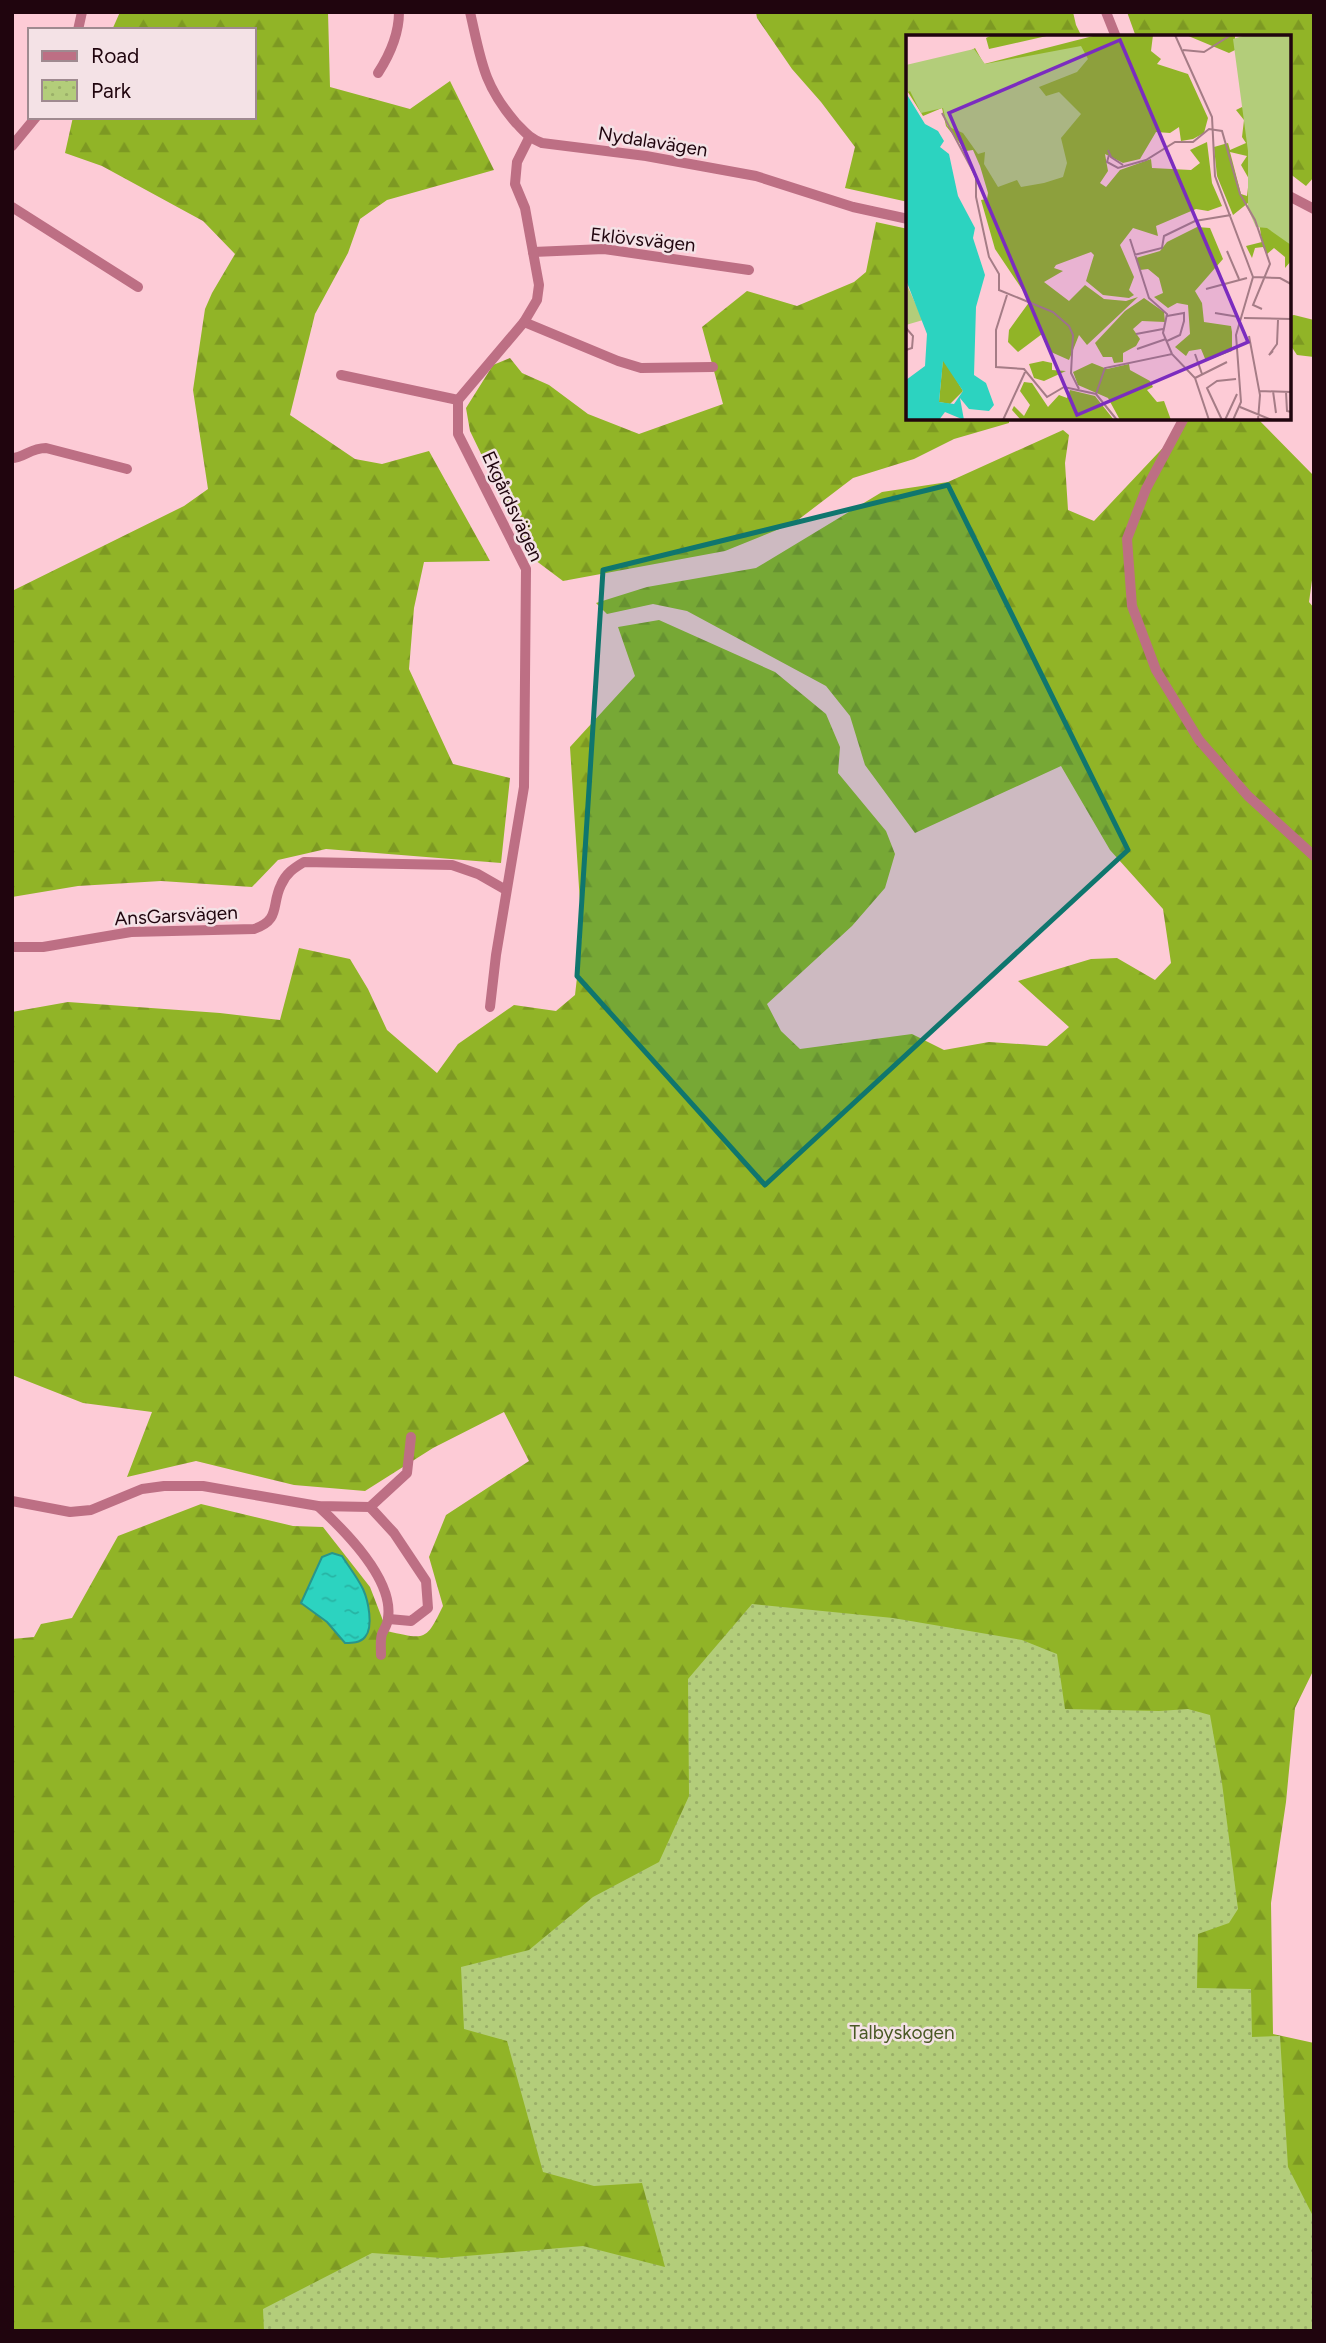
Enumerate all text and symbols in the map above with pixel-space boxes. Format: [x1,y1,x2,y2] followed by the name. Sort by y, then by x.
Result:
[28,28,256,119] legend
[906,35,1291,420] inset map
[91,43,139,68] text: Road
[91,78,132,103] text: Park
[596,121,709,162] street label: Nydalavägen
[589,223,697,256] street label: Eklövsvägen
[477,447,548,565] street label: Ekgårdsvägen
[114,901,238,930] street label: AnsGarsvägen
[849,2021,955,2044] park label: Talbyskogen

